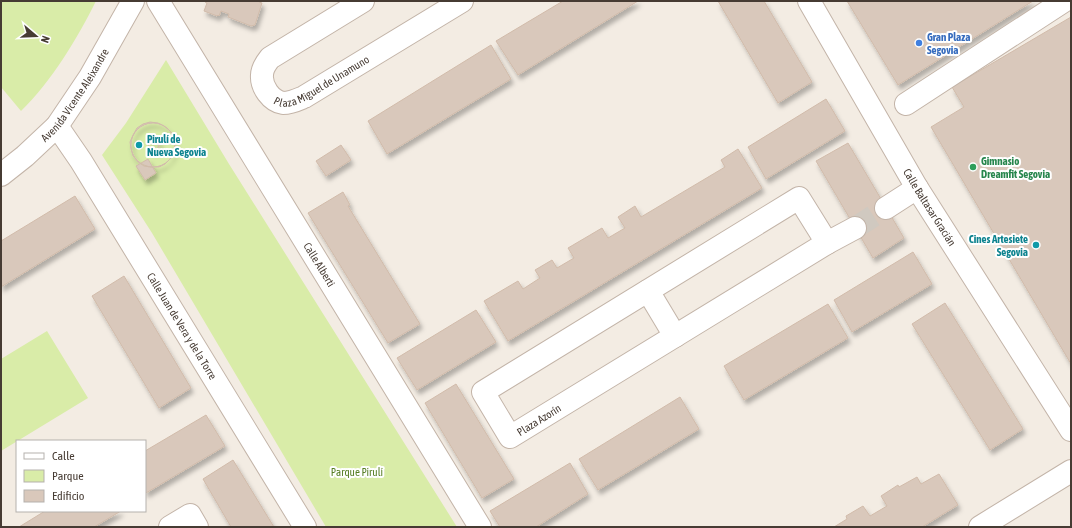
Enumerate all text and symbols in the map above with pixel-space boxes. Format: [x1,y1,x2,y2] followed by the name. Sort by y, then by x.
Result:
[16,16,56,56] north arrow
[927,31,970,56] place label: Gran Plaza Segovia
[39,34,52,44] text: N
[914,38,924,48] marker: Gran Plaza Segovia
[38,46,111,144] street label: Avenida Vicente Aleixandre
[272,53,371,109] street label: Plaza Miguel de Unamuno
[147,133,206,158] place label: Pirulí de Nueva Segovia
[134,140,144,150] marker: Pirulí de Nueva Segovia
[981,155,1050,180] place label: Gimnasio Dreamfit Segovia
[968,162,978,172] marker: Gimnasio Dreamfit Segovia
[901,167,958,248] street label: Calle Baltasar Gracián
[969,233,1028,258] place label: Cines Artesiete Segovia
[301,240,337,289] street label: Calle Alberti
[1031,240,1041,250] marker: Cines Artesiete Segovia
[145,271,219,382] street label: Calle Juan de Vera y de la Torre
[515,402,563,438] street label: Plaza Azorín
[16,440,146,512] legend
[52,449,75,463] text: Calle
[331,466,384,478] park label: Parque Pirulí
[52,469,84,483] text: Parque
[52,489,85,503] text: Edificio

